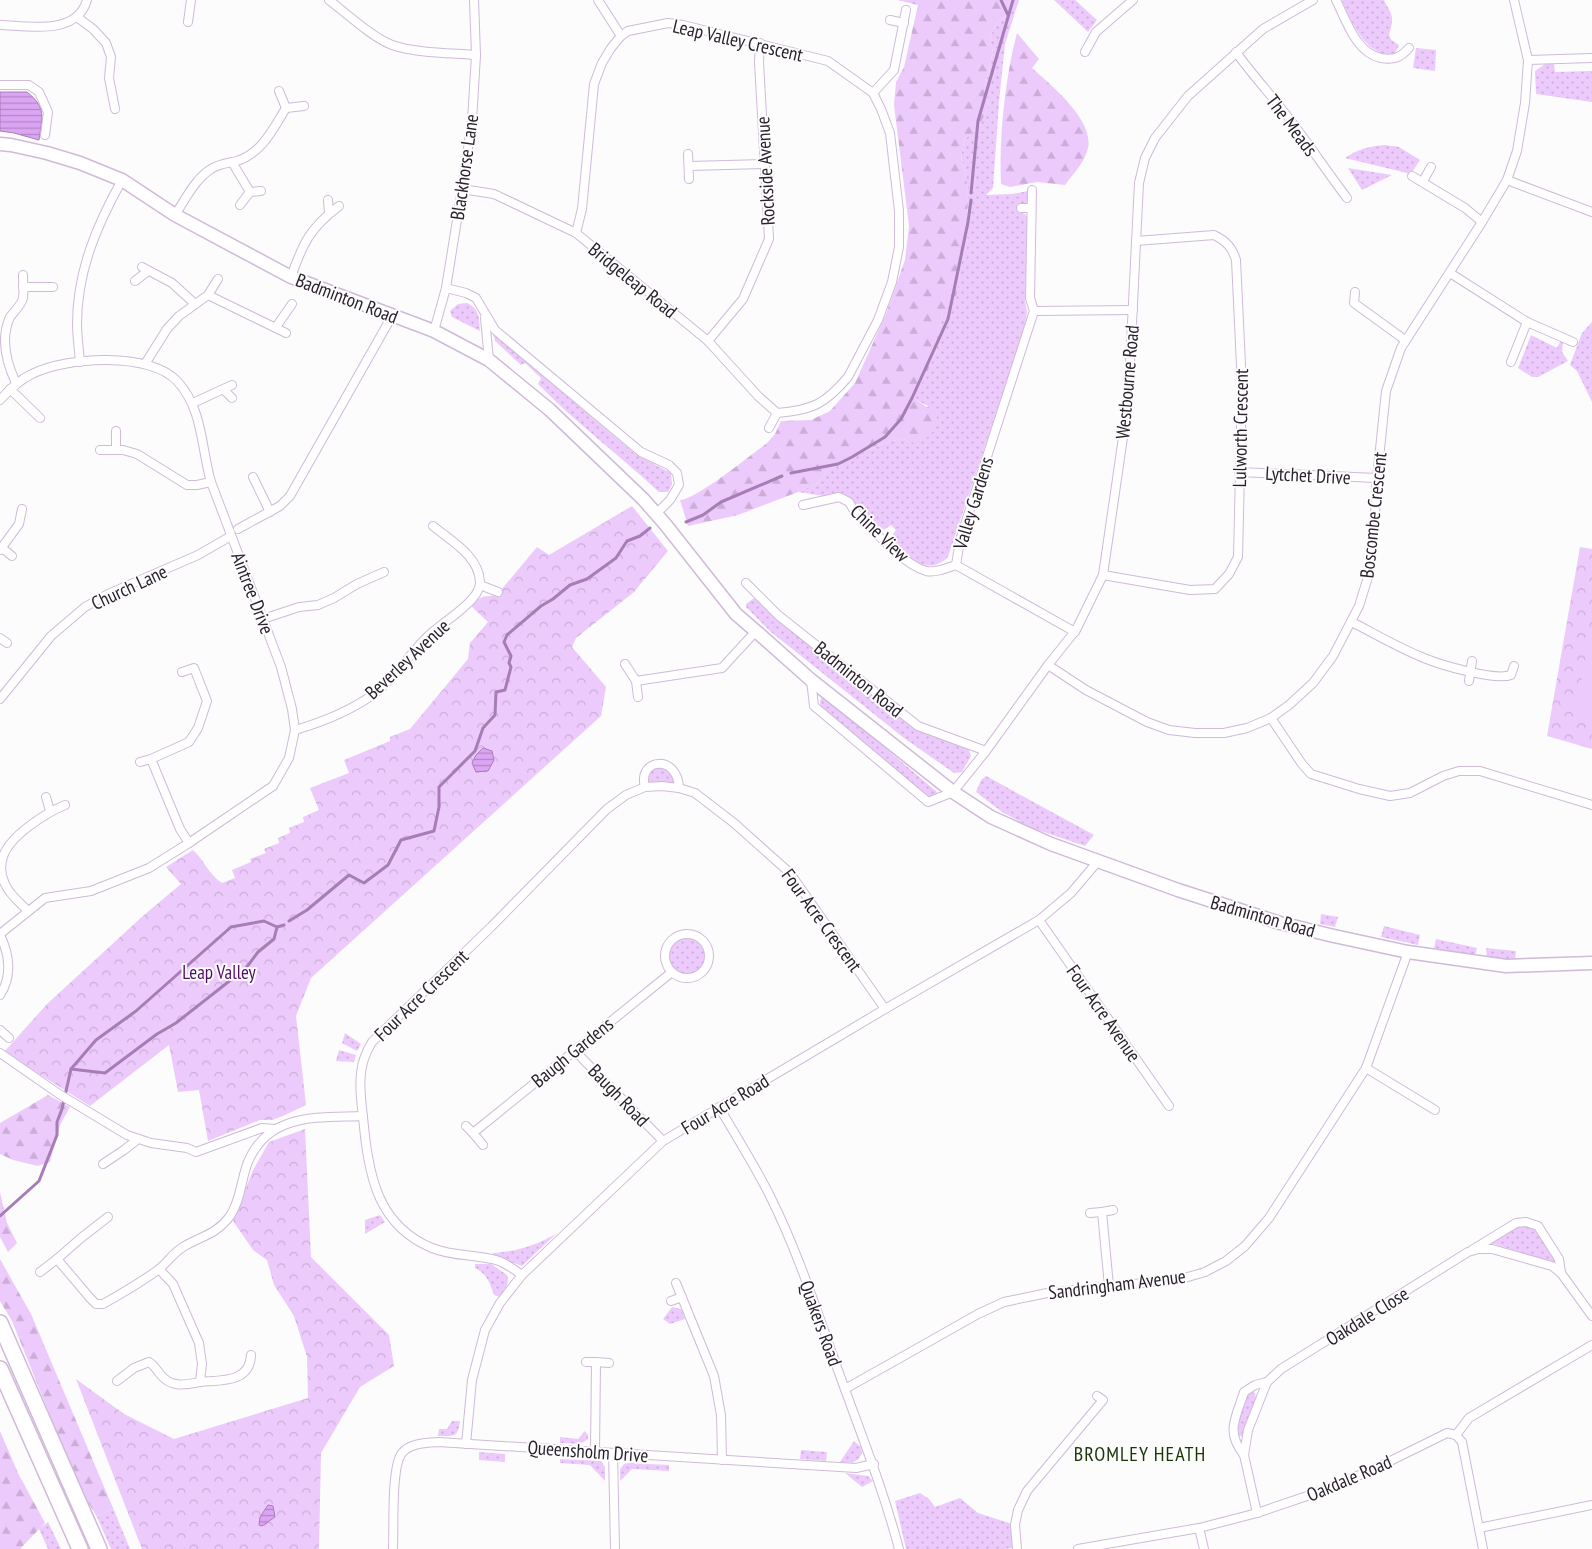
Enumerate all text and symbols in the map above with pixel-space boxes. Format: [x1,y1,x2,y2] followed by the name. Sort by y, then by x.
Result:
[671,13,806,67] street label: Leap Valley Crescent
[1261,89,1323,161] street label: The Meads
[445,112,483,221] street label: Blackhorse Lane
[750,116,780,226] street label: Rockside Avenue
[584,237,682,323] street label: Bridgeleap Road
[292,268,402,328] street label: Badminton Road
[1110,324,1144,440] street label: Westbourne Road
[1227,368,1253,488] street label: Lulworth Crescent
[1354,450,1392,579] street label: Boscombe Crescent
[947,454,998,553] street label: Valley Gardens
[1265,461,1351,489] street label: Lytchet Drive
[845,499,915,567] street label: Chine View
[226,549,280,638] street label: Aintree Drive
[87,559,171,615] street label: Church Lane
[360,614,454,704] street label: Beverley Avenue
[810,636,908,722] street label: Badminton Road
[777,864,868,977] street label: Four Acre Crescent
[1208,890,1318,942] street label: Badminton Road
[369,944,474,1046] street label: Four Acre Crescent
[182,960,257,984] park label: Leap Valley
[1062,960,1146,1066] street label: Four Acre Avenue
[526,1012,618,1092] street label: Baugh Gardens
[583,1059,655,1131] street label: Baugh Road
[677,1068,773,1140] street label: Four Acre Road
[1047,1264,1187,1304] street label: Sandringham Avenue
[794,1277,848,1369] street label: Quakers Road
[1321,1281,1413,1351] street label: Oakdale Close
[527,1435,649,1467] street label: Queensholm Drive
[1074,1441,1206,1467] district label: BROMLEY HEATH
[1303,1449,1395,1507] street label: Oakdale Road

